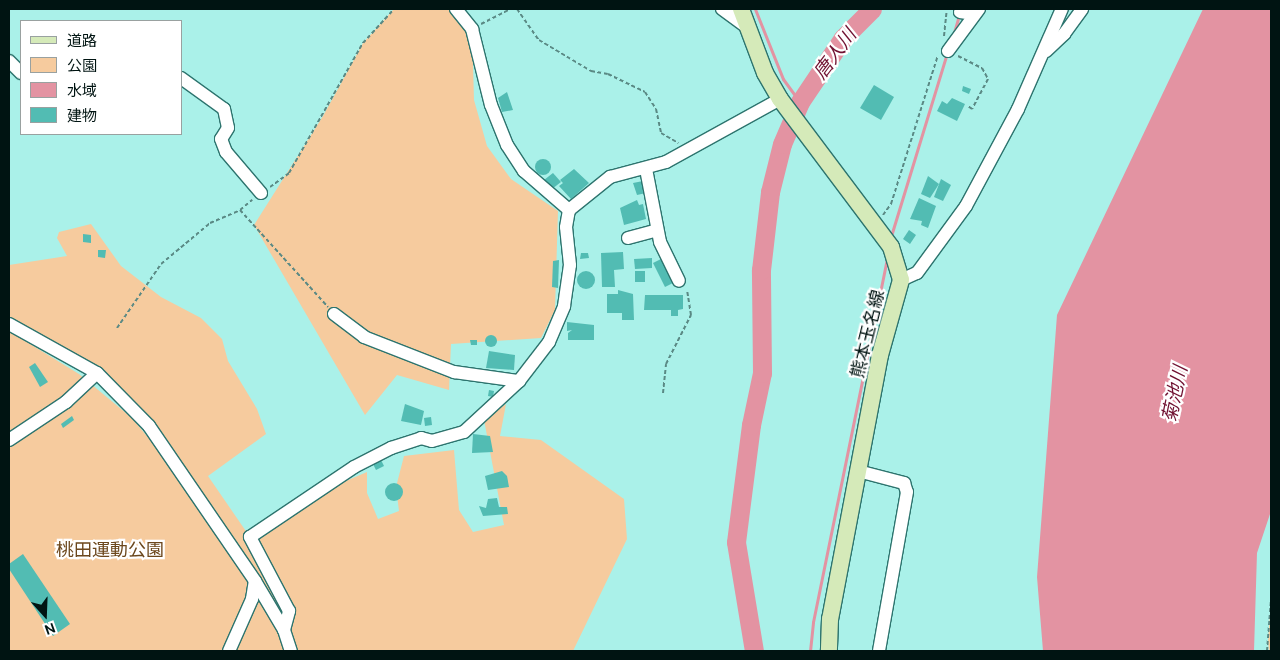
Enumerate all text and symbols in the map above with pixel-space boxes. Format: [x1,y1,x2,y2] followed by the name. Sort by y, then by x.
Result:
[20,20,182,135] legend
[809,24,861,84] water label: 唐人川
[67,32,97,49] text: 道路
[67,57,97,74] text: 公園
[67,82,97,99] text: 水域
[67,107,97,124] text: 建物
[846,288,888,380] street label: 熊本玉名線
[1158,364,1192,424] water label: 菊池川
[56,538,164,560] park label: 桃田運動公園
[20,590,70,640] north arrow
[42,620,58,638] text: N

